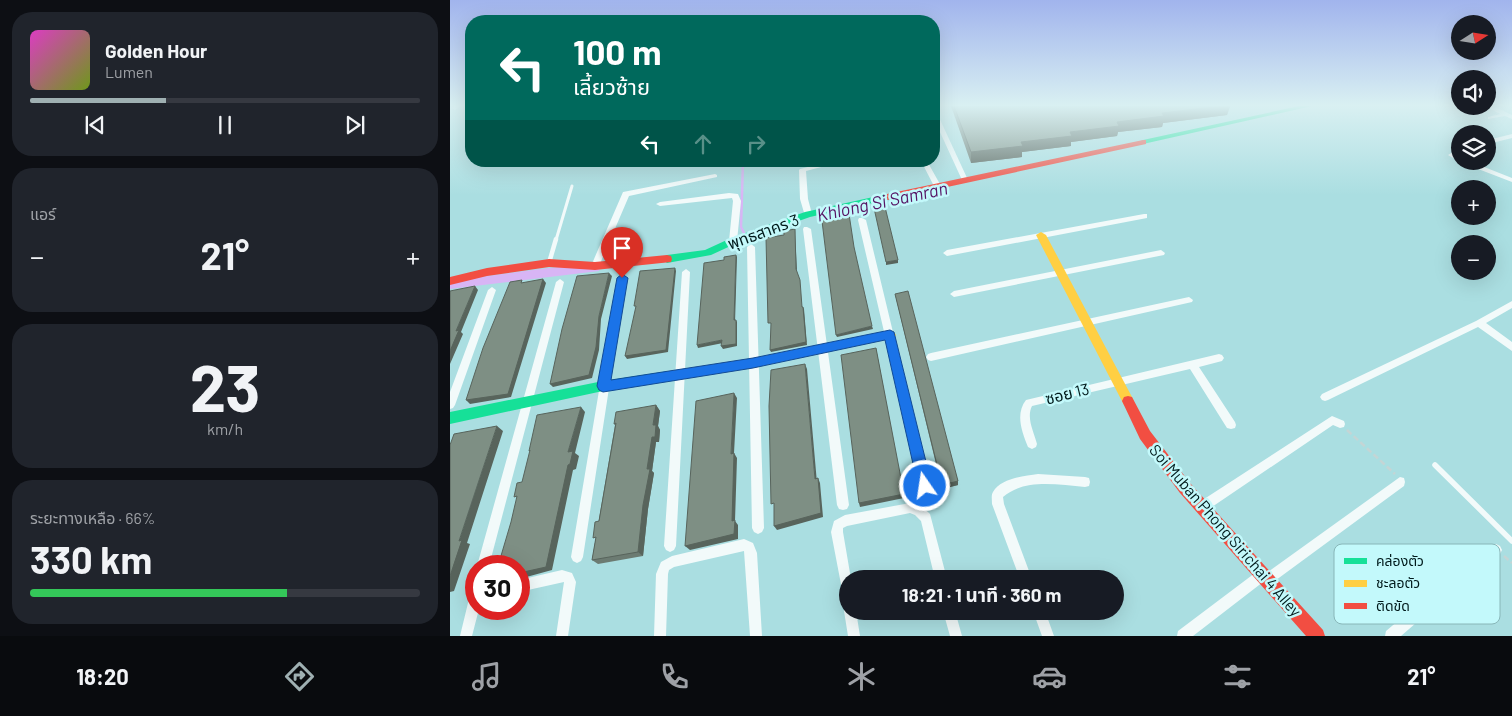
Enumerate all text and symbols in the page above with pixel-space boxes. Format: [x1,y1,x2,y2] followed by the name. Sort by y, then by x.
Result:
[1451,15,1496,60] north arrow
[1451,15,1496,280] map controls
[573,30,662,72] text: 100 m
[490,35,555,100] icon: left
[105,39,207,62] text: Golden Hour
[105,62,153,81] text: Lumen
[1451,70,1496,115] button: sound
[573,73,650,99] text: เลี้ยวซ้าย
[81,111,109,139] icon: previous
[211,111,239,139] icon: pause
[341,111,369,139] icon: next
[1451,125,1496,170] button: layers
[636,130,664,158] icon: left
[689,130,717,158] icon: ahead
[742,130,770,158] icon: right
[815,176,949,226] water label: Khlong Si Samran
[1451,180,1496,225] button: +
[30,204,56,223] text: แอร์
[725,209,801,254] street label: พุทธสาคร 3
[601,227,643,278] pin
[201,232,249,278] text: 21°
[608,234,636,262] icon: arrive
[1451,235,1496,280] button: −
[30,239,44,273] text: −
[406,239,420,273] text: +
[190,347,260,425] text: 23
[1043,378,1091,408] street label: ซอย 13
[207,419,243,438] text: km/h
[1146,440,1306,620] street label: Soi Muban Phong Sirichai 4 Alley
[898,459,950,511] position arrow
[30,508,155,527] text: ระยะทางเหลือ · 66%
[30,536,152,582] text: 330 km
[1334,544,1500,624] legend
[1376,552,1424,569] text: คล่องตัว
[465,555,530,620] speed limit sign: 30
[1376,574,1420,591] text: ชะลอตัว
[902,583,1061,606] text: 18:21 · 1 นาที · 360 m
[1376,597,1410,614] text: ติดขัด
[282,659,317,694] icon: directions
[469,659,504,694] icon: music
[657,659,692,694] icon: phone
[844,659,879,694] icon: climate
[1032,659,1067,694] icon: car
[1220,659,1255,694] icon: filters
[76,663,129,689] text: 18:20
[1407,663,1436,689] text: 21°

